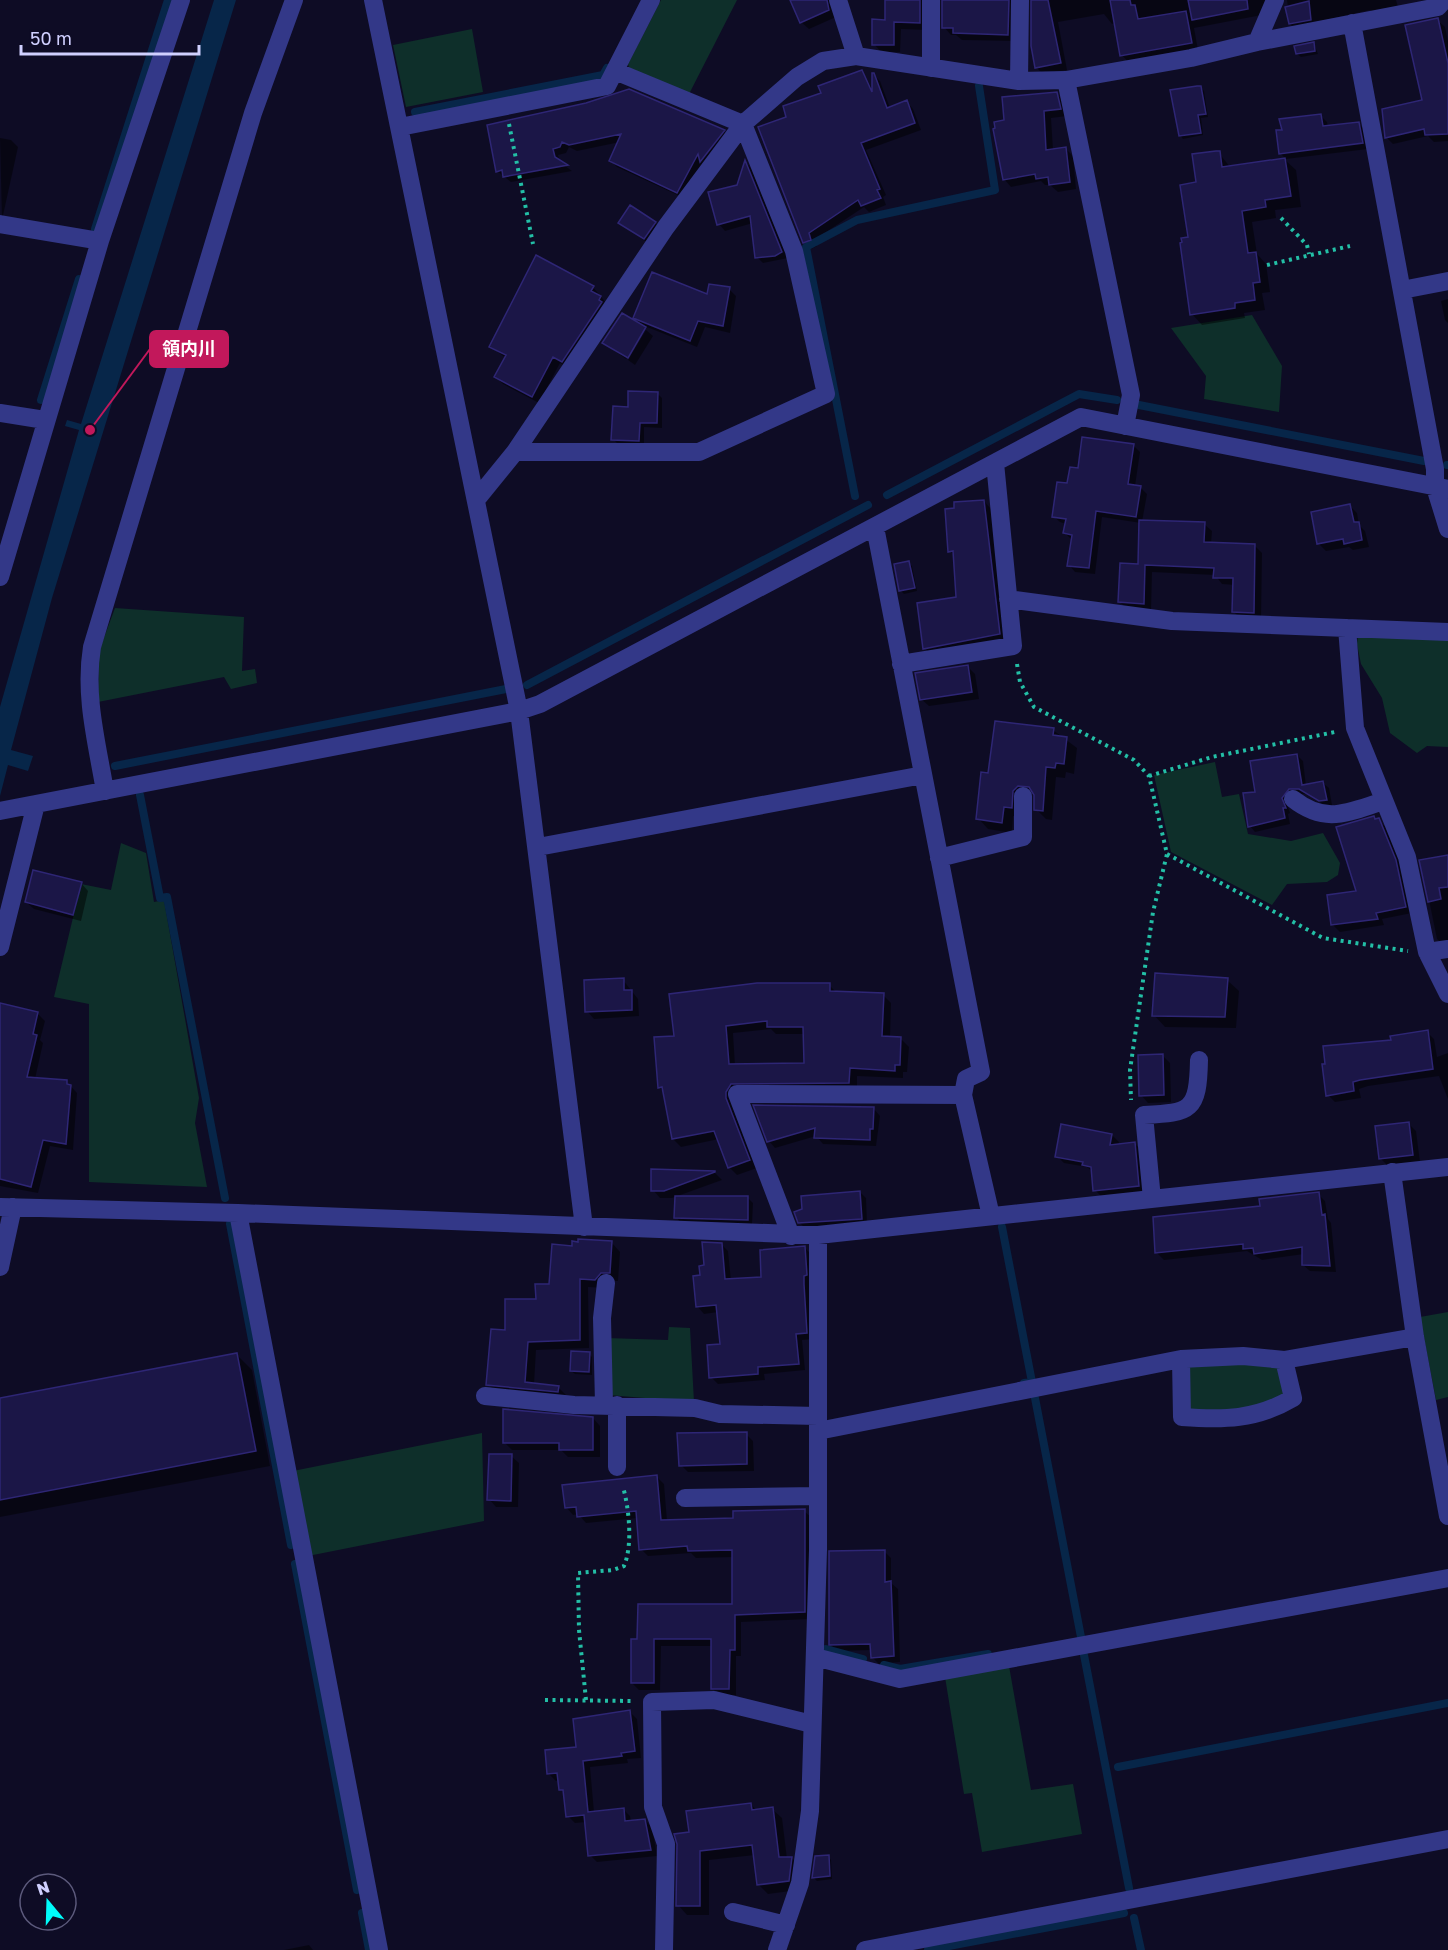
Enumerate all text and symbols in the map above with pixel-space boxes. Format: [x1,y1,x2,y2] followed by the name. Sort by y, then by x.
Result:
[21,18,200,56] scale bar
[30,27,72,49] text: 50 m
[150,331,228,367] callout: 領内川
[162,337,216,359] text: 領内川
[18,1872,78,1932] north arrow
[34,1876,52,1899] text: N

